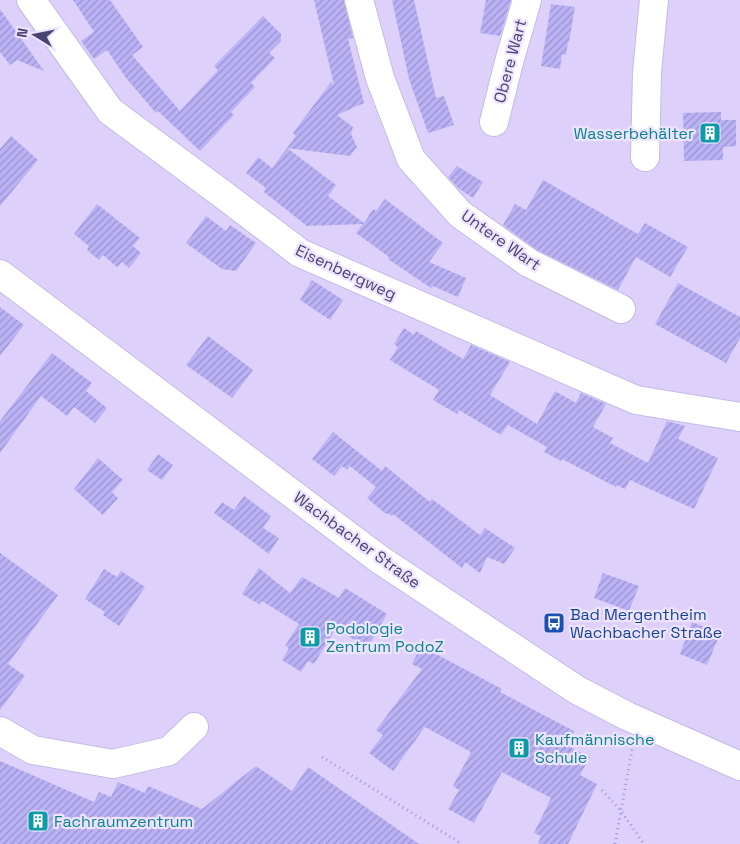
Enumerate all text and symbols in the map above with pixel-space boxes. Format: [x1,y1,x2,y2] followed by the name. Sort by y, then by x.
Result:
[10,10,60,60] north arrow
[489,17,531,105] street label: Obere Wart
[13,27,32,39] text: N
[698,121,722,145] building icon: Wasserbehälter
[573,123,694,144] place label: Wasserbehälter
[457,205,545,275] street label: Untere Wart
[292,239,400,305] street label: Eisenbergweg
[289,487,425,593] street label: Wachbacher Straße
[570,604,722,643] place label: Bad Mergentheim Wachbacher Straße
[542,611,566,635] bus stop icon: Bad Mergentheim Wachbacher Straße
[326,618,444,657] place label: Podologie Zentrum PodoZ
[298,625,322,649] building icon: Podologie Zentrum PodoZ
[535,729,654,768] place label: Kaufmännische Schule
[507,736,531,760] building icon: Kaufmännische Schule
[26,809,50,833] building icon: Fachraumzentrum
[54,811,193,832] place label: Fachraumzentrum

